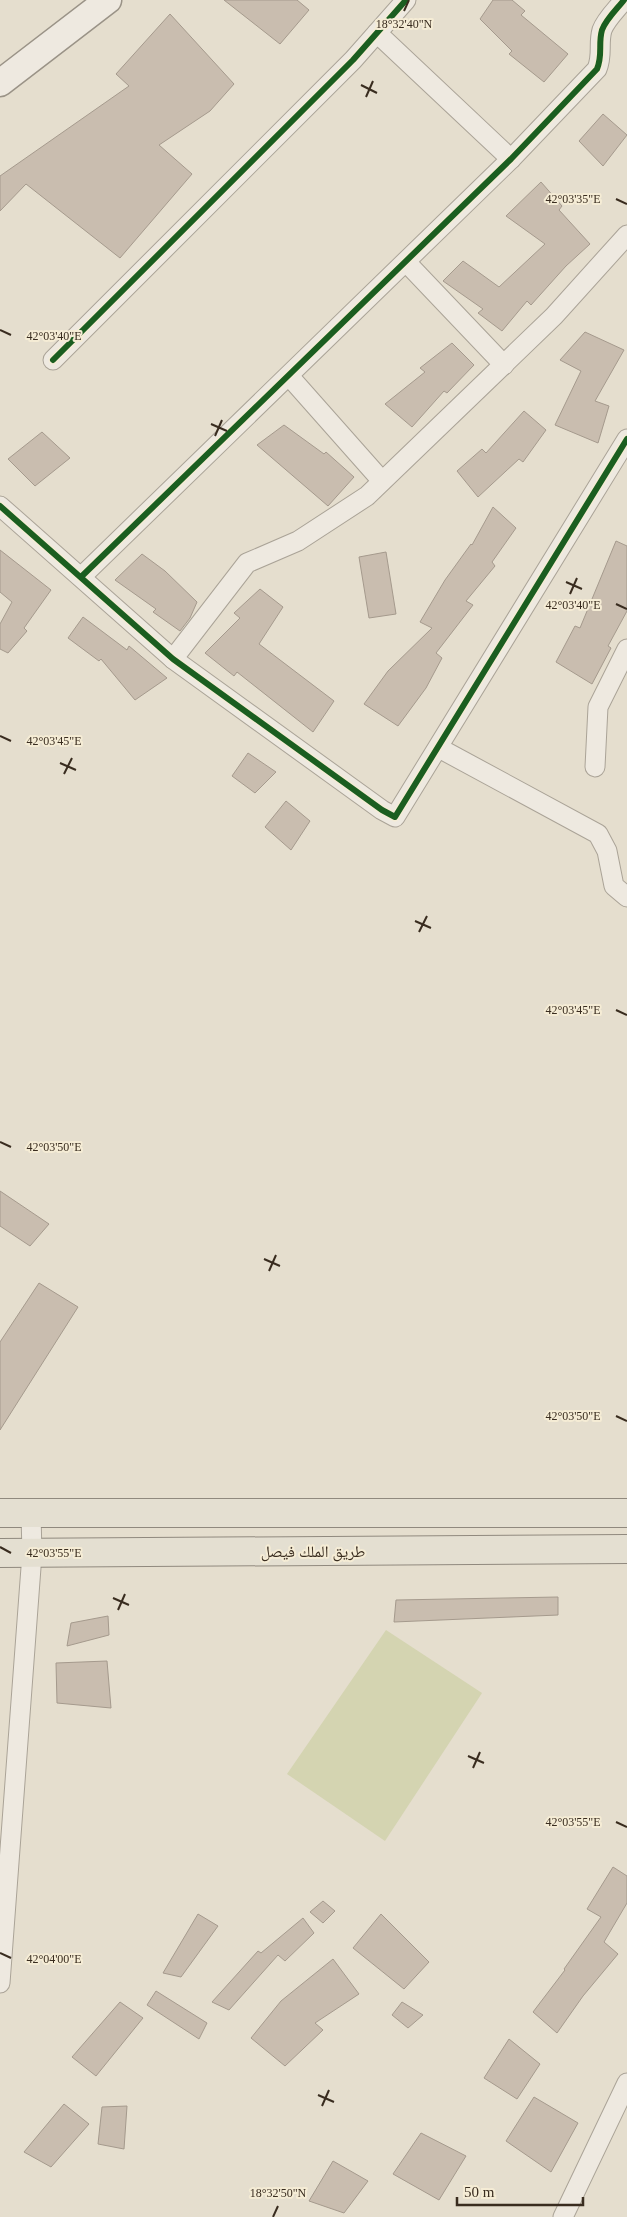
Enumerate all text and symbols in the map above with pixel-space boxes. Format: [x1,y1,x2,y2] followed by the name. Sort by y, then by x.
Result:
[376,17,433,31] text: 18°32'40"N
[545,192,601,206] text: 42°03'35"E
[26,329,82,343] text: 42°03'40"E
[545,598,601,612] text: 42°03'40"E
[26,734,82,748] text: 42°03'45"E
[545,1003,601,1017] text: 42°03'45"E
[26,1140,82,1154] text: 42°03'50"E
[545,1409,601,1423] text: 42°03'50"E
[261,1543,365,1562] street label: طريق الملك فيصل
[26,1546,82,1560] text: 42°03'55"E
[545,1815,601,1829] text: 42°03'55"E
[26,1952,82,1966] text: 42°04'00"E
[457,2174,583,2206] scale bar
[464,2184,495,2200] text: 50 m
[250,2186,307,2200] text: 18°32'50"N

